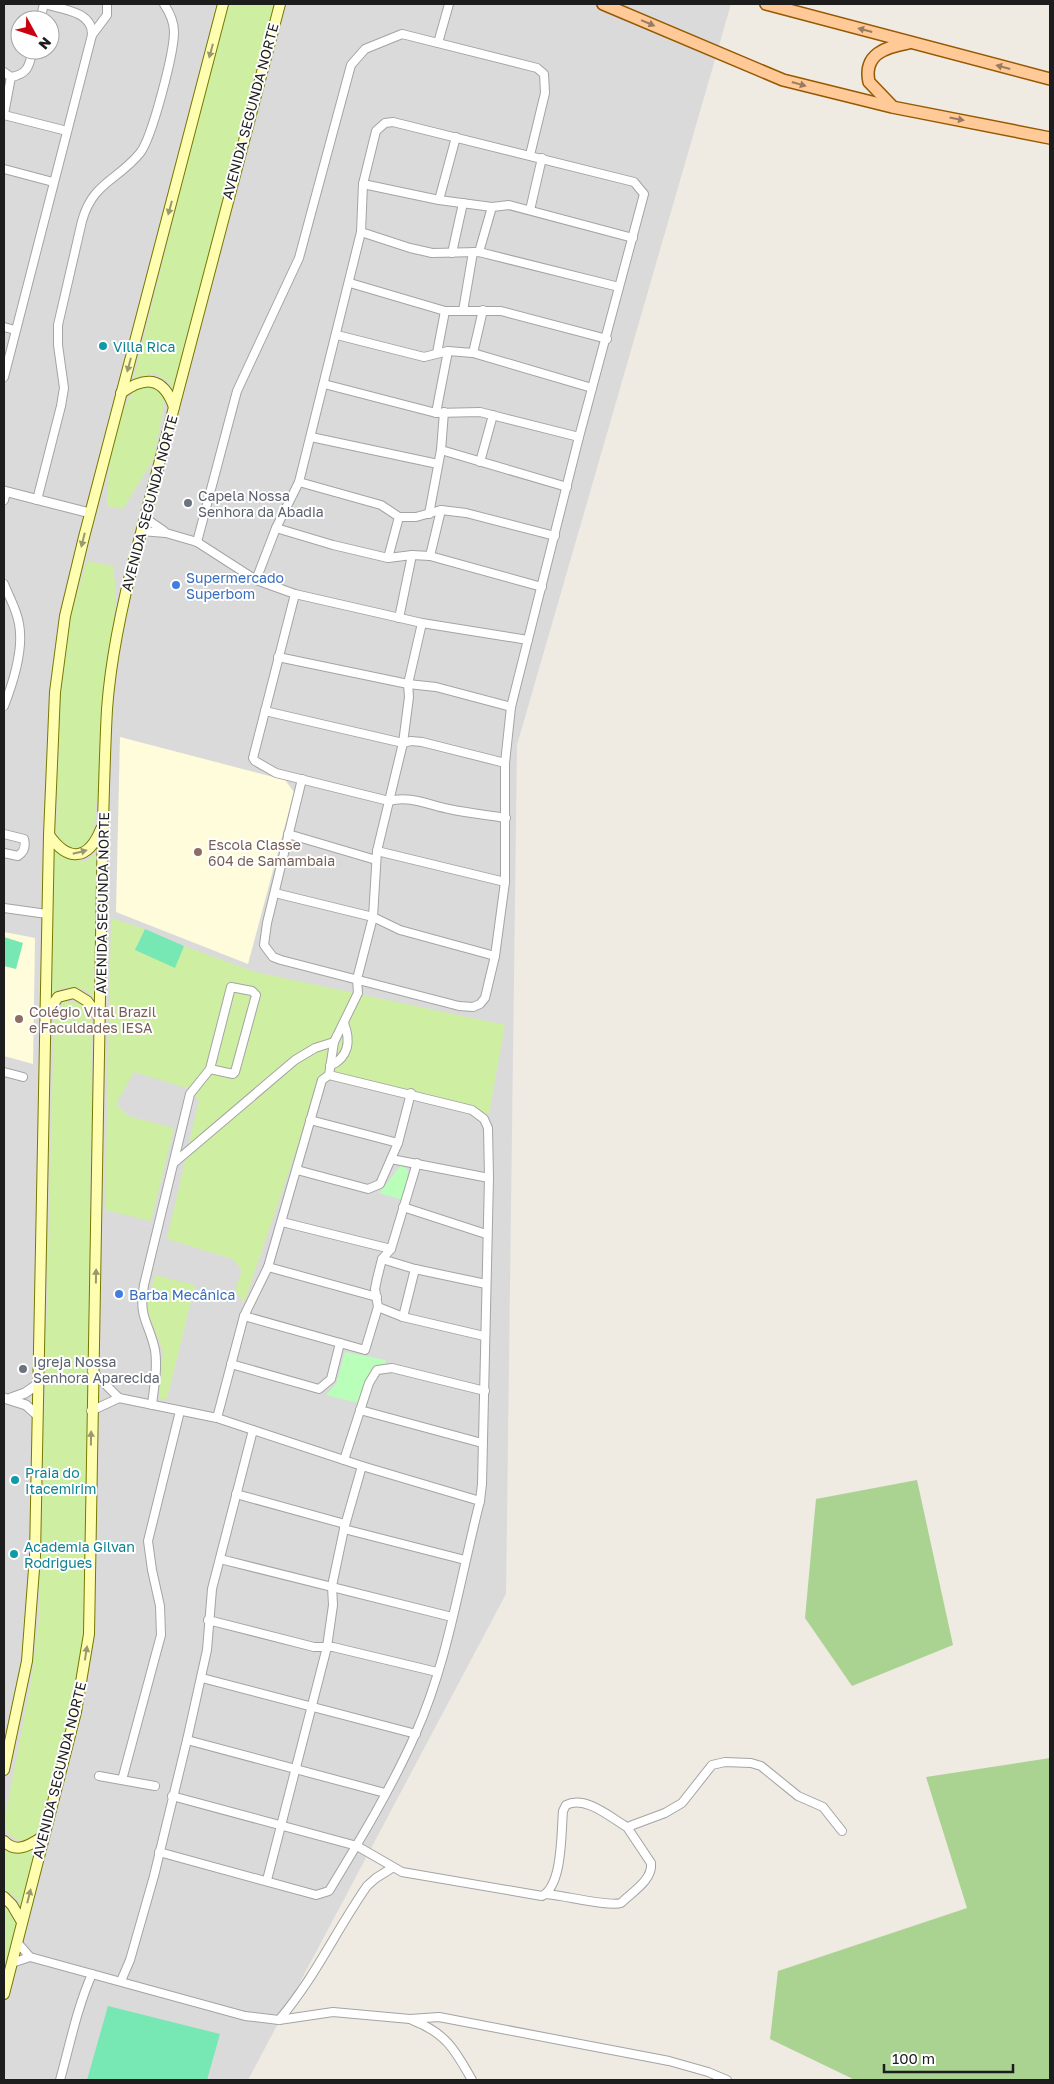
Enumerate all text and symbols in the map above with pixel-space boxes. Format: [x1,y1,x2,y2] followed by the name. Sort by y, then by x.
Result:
[10,10,60,60] north arrow
[641,20,655,28] one-way arrow
[218,21,282,201] street label: AVENIDA SEGUNDA NORTE
[858,26,873,34] one-way arrow
[35,34,55,53] text: N
[206,43,214,58] one-way arrow
[996,62,1011,70] one-way arrow
[791,81,806,89] one-way arrow
[950,116,966,124] one-way arrow
[165,201,173,216] one-way arrow
[113,338,175,355] place label: Villa Rica
[97,340,109,352] marker: Villa Rica
[124,358,132,373] one-way arrow
[117,413,181,593] street label: AVENIDA SEGUNDA NORTE
[198,487,324,520] place label: Capela Nossa Senhora da Abadia
[182,497,194,509] marker: Capela Nossa Senhora da Abadia
[79,532,87,547] one-way arrow
[186,569,284,602] place label: Supermercado Superbom
[170,579,182,591] marker: Supermercado Superbom
[92,812,112,994] street label: AVENIDA SEGUNDA NORTE
[208,836,335,869] place label: Escola Classe 604 de Samambaia
[192,846,204,858] marker: Escola Classe 604 de Samambaia
[72,848,87,856] one-way arrow
[29,1003,156,1036] place label: Colégio Vital Brazil e Faculdades IESA
[13,1013,25,1025] marker: Colégio Vital Brazil e Faculdades IESA
[92,1268,100,1284] one-way arrow
[129,1286,235,1303] place label: Barba Mecânica
[113,1288,125,1300] marker: Barba Mecânica
[33,1353,160,1386] place label: Igreja Nossa Senhora Aparecida
[17,1363,29,1375] marker: Igreja Nossa Senhora Aparecida
[87,1430,95,1446] one-way arrow
[25,1464,96,1497] place label: Praia do Itacemirim
[9,1474,21,1486] marker: Praia do Itacemirim
[24,1538,135,1571] place label: Academia Gilvan Rodrigues
[8,1548,20,1560] marker: Academia Gilvan Rodrigues
[82,1645,90,1661] one-way arrow
[29,1680,89,1860] street label: AVENIDA SEGUNDA NORTE
[25,1888,33,1904] one-way arrow
[884,2042,1013,2074] scale bar
[892,2049,935,2067] text: 100 m

